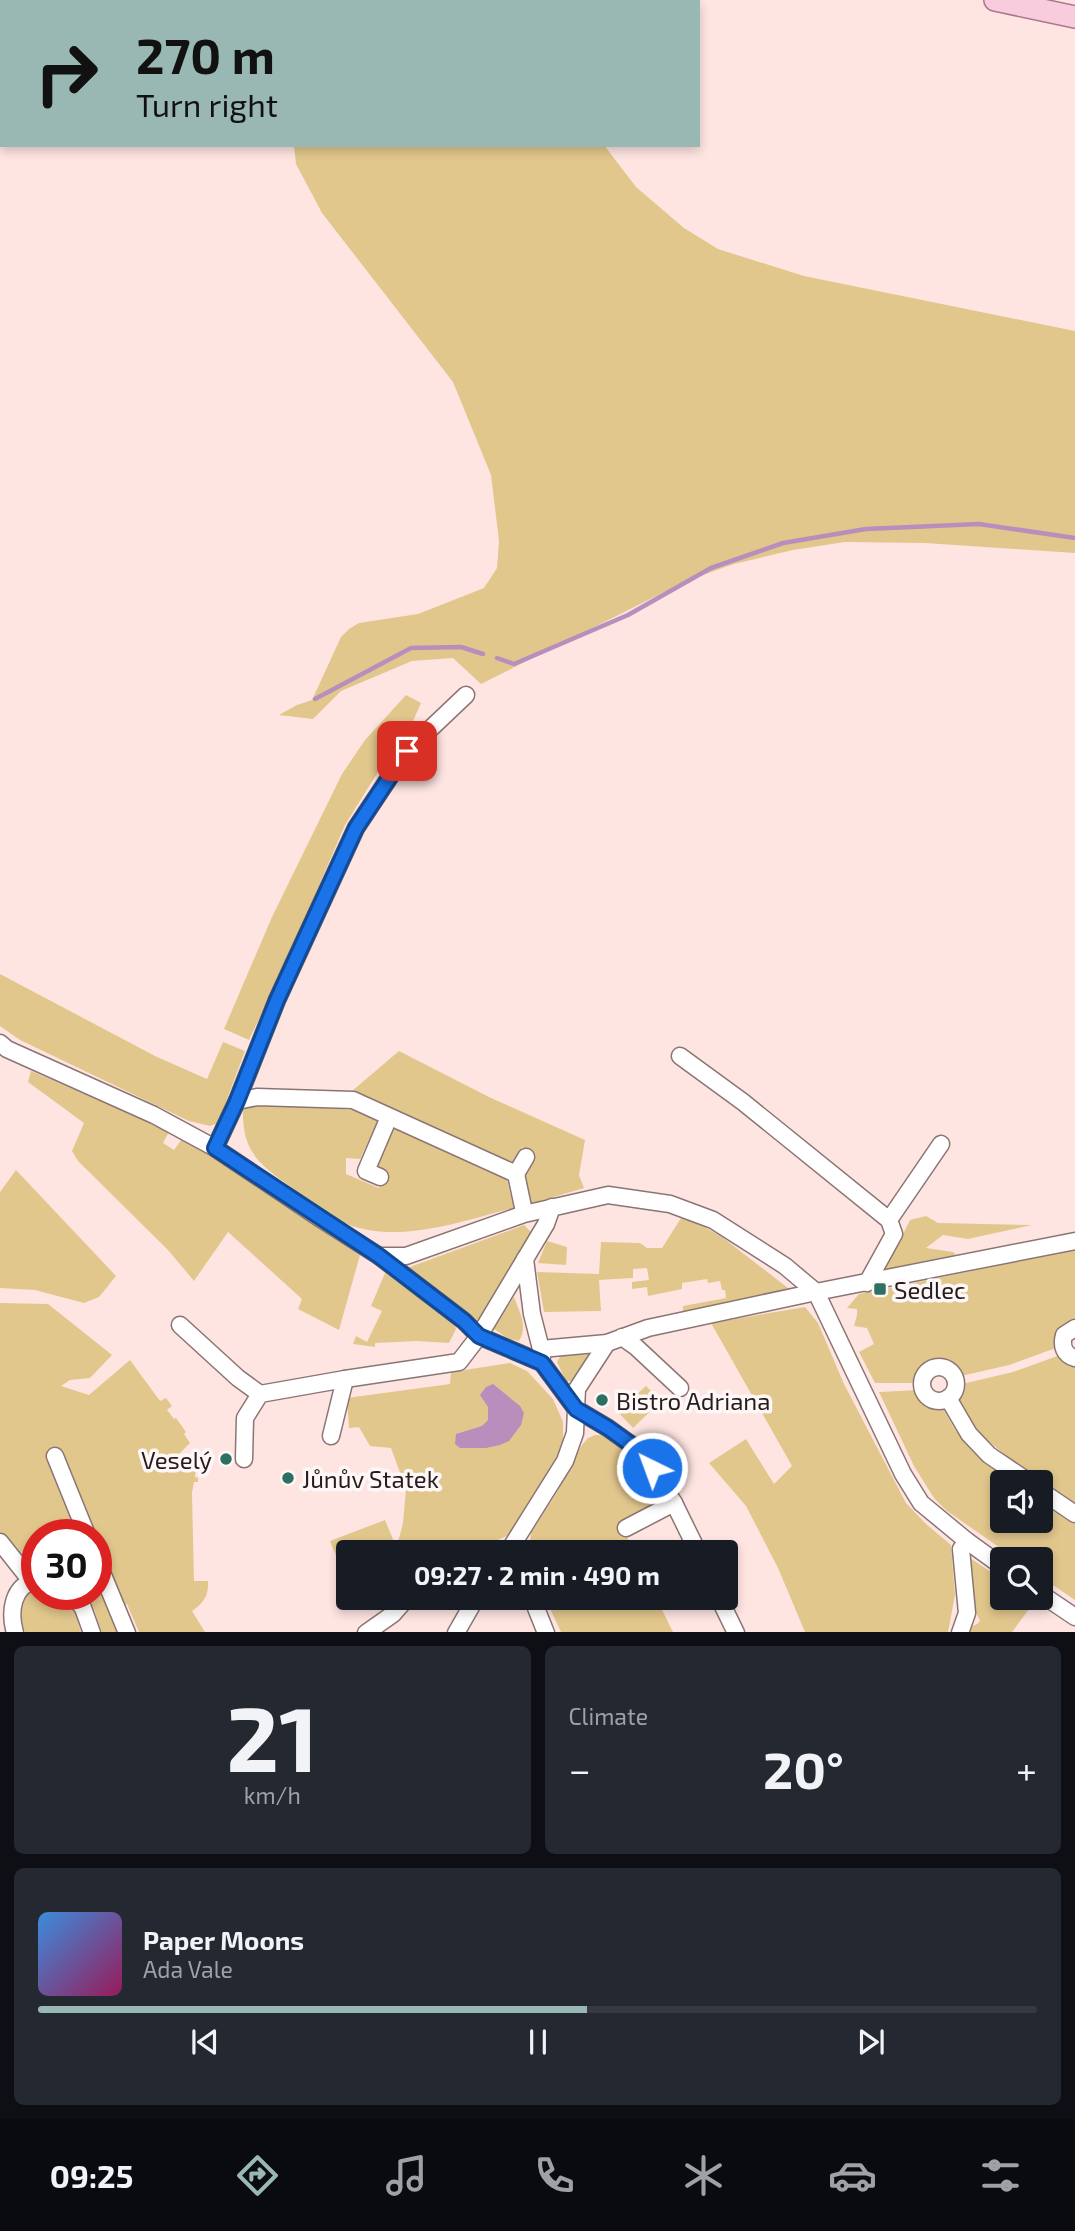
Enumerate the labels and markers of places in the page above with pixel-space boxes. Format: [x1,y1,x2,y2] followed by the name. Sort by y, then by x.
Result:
[377,721,437,781] pin
[894,1275,966,1304] place label: Sedlec
[872,1281,888,1297] marker: Sedlec
[616,1386,770,1415] place label: Bistro Adriana
[594,1392,610,1408] marker: Bistro Adriana
[141,1445,212,1474] place label: Veselý
[218,1451,234,1467] marker: Veselý
[302,1464,439,1493] place label: Jůnův Statek
[280,1470,296,1486] marker: Jůnův Statek

